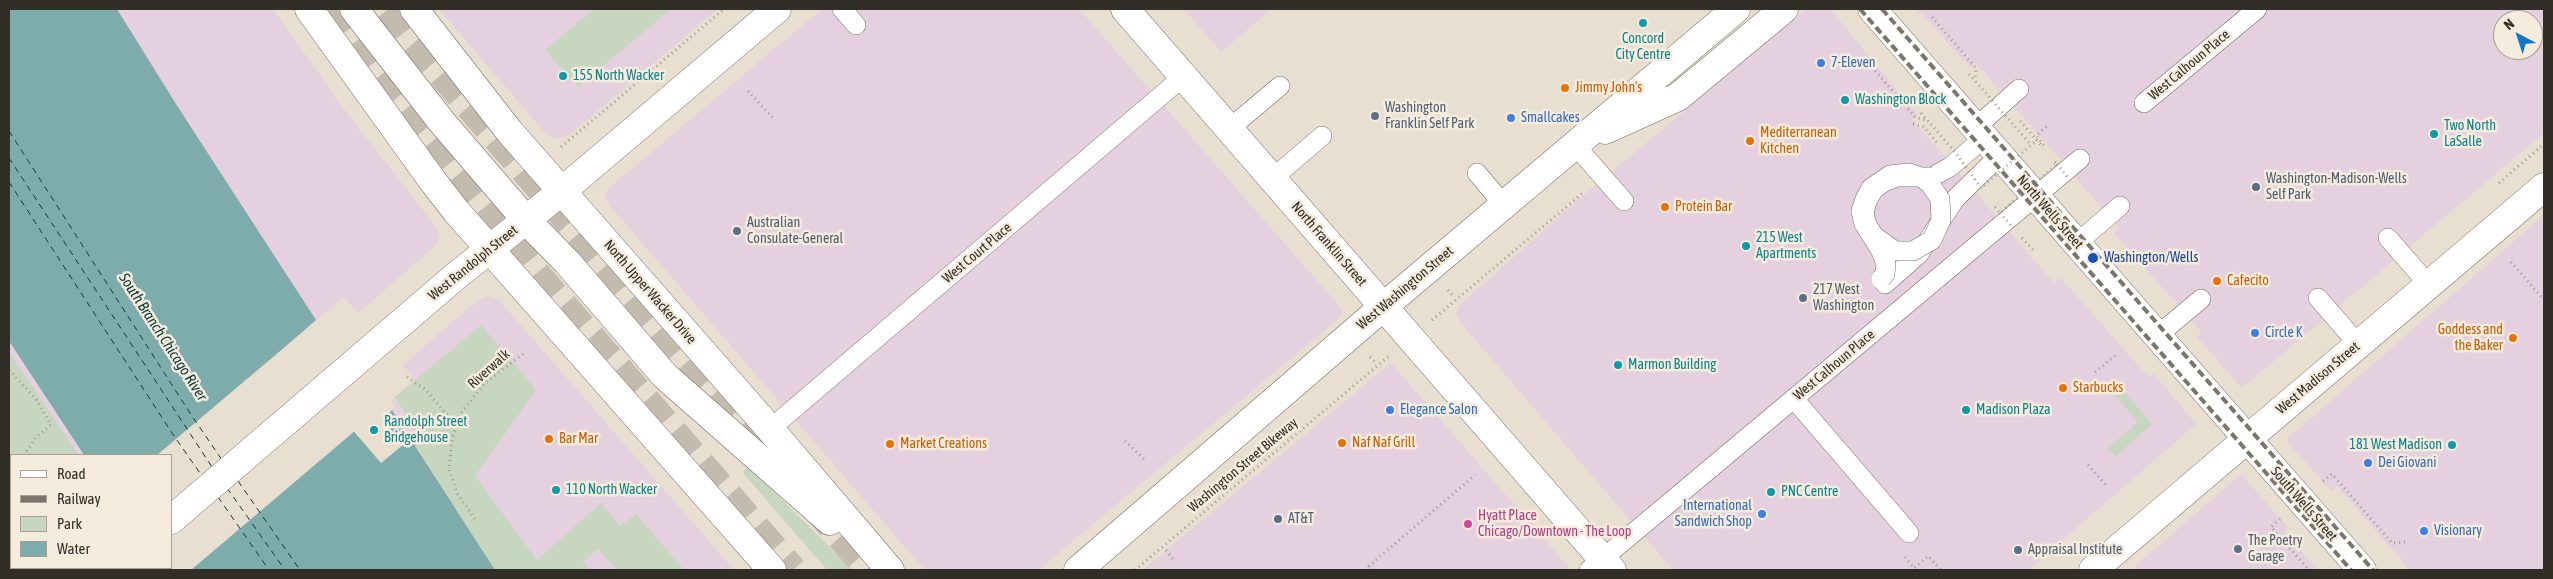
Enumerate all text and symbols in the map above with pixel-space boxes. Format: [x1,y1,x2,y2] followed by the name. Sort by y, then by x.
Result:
[2493,10,2543,60] north arrow
[2501,15,2517,33] text: N
[1637,17,1649,29] marker: Concord City Centre
[2145,26,2233,104] street label: West Calhoun Place
[1615,31,1671,64] place label: Concord City Centre
[1831,55,1876,71] place label: 7-Eleven
[1815,57,1827,69] marker: 7-Eleven
[573,68,664,84] place label: 155 North Wacker
[557,70,569,82] marker: 155 North Wacker
[1575,80,1642,96] place label: Jimmy John's
[1559,82,1571,94] marker: Jimmy John's
[1855,92,1946,108] place label: Washington Block
[1839,94,1851,106] marker: Washington Block
[1385,100,1474,132] place label: Washington Franklin Self Park
[1369,110,1381,122] marker: Washington Franklin Self Park
[1521,110,1580,126] place label: Smallcakes
[1505,112,1517,124] marker: Smallcakes
[2444,118,2496,150] place label: Two North LaSalle
[1760,125,1837,158] place label: Mediterranean Kitchen
[2428,128,2440,140] marker: Two North LaSalle
[1744,135,1756,147] marker: Mediterranean Kitchen
[2266,171,2407,203] place label: Washington-Madison-Wells Self Park
[2013,172,2087,252] street label: North Wells Street
[2250,181,2262,193] marker: Washington-Madison-Wells Self Park
[1288,198,1370,290] street label: North Franklin Street
[1675,199,1732,215] place label: Protein Bar
[1659,201,1671,213] marker: Protein Bar
[747,215,843,248] place label: Australian Consulate-General
[939,219,1015,287] street label: West Court Place
[425,222,521,304] street label: West Randolph Street
[731,225,743,237] marker: Australian Consulate-General
[1756,230,1816,262] place label: 215 West Apartments
[600,237,700,347] street label: North Upper Wacker Drive
[1740,240,1752,252] marker: 215 West Apartments
[1353,243,1457,333] street label: West Washington Street
[2104,250,2198,266] place label: Washington/Wells
[2086,251,2100,265] marker: Washington/Wells
[115,270,211,404] water label: South Branch Chicago River
[2227,273,2269,289] place label: Cafecito
[2211,275,2223,287] marker: Cafecito
[1813,282,1874,314] place label: 217 West Washington
[1797,292,1809,304] marker: 217 West Washington
[2438,322,2503,354] place label: Goddess and the Baker
[2265,325,2303,341] place label: Circle K
[1790,326,1878,404] street label: West Calhoun Place
[2249,327,2261,339] marker: Circle K
[2507,332,2519,344] marker: Goddess and the Baker
[2273,338,2363,418] street label: West Madison Street
[464,346,514,392] street label: Riverwalk
[1628,357,1716,373] place label: Marmon Building
[1612,359,1624,371] marker: Marmon Building
[2073,380,2123,396] place label: Starbucks
[2057,382,2069,394] marker: Starbucks
[1400,402,1478,418] place label: Elegance Salon
[1976,402,2051,418] place label: Madison Plaza
[1384,404,1396,416] marker: Elegance Salon
[1960,404,1972,416] marker: Madison Plaza
[384,414,467,447] place label: Randolph Street Bridgehouse
[1185,414,1301,516] street label: Washington Street Bikeway
[368,424,380,436] marker: Randolph Street Bridgehouse
[559,431,598,447] place label: Bar Mar
[543,433,555,445] marker: Bar Mar
[1352,435,1415,451] place label: Naf Naf Grill
[900,436,987,452] place label: Market Creations
[1336,437,1348,449] marker: Naf Naf Grill
[2349,437,2442,453] place label: 181 West Madison
[884,438,896,450] marker: Market Creations
[2446,439,2458,451] marker: 181 West Madison
[10,454,172,569] legend
[2378,455,2437,471] place label: Dei Giovani
[2362,457,2374,469] marker: Dei Giovani
[2267,463,2341,545] street label: South Wells Street
[57,465,86,482] text: Road
[566,482,657,498] place label: 110 North Wacker
[550,484,562,496] marker: 110 North Wacker
[1781,484,1838,500] place label: PNC Centre
[1765,486,1777,498] marker: PNC Centre
[57,490,101,507] text: Railway
[1675,498,1752,530] place label: International Sandwich Shop
[1478,508,1631,540] place label: Hyatt Place Chicago/Downtown - The Loop
[1756,508,1768,520] marker: International Sandwich Shop
[1288,511,1314,527] place label: AT&T
[1272,513,1284,525] marker: AT&T
[57,515,82,532] text: Park
[1462,518,1474,530] marker: Hyatt Place Chicago/Downtown - The Loop
[2434,523,2482,539] place label: Visionary
[2418,525,2430,537] marker: Visionary
[2248,533,2303,566] place label: The Poetry Garage
[57,540,90,557] text: Water
[2028,542,2122,558] place label: Appraisal Institute
[2232,543,2244,555] marker: The Poetry Garage
[2012,544,2024,556] marker: Appraisal Institute

